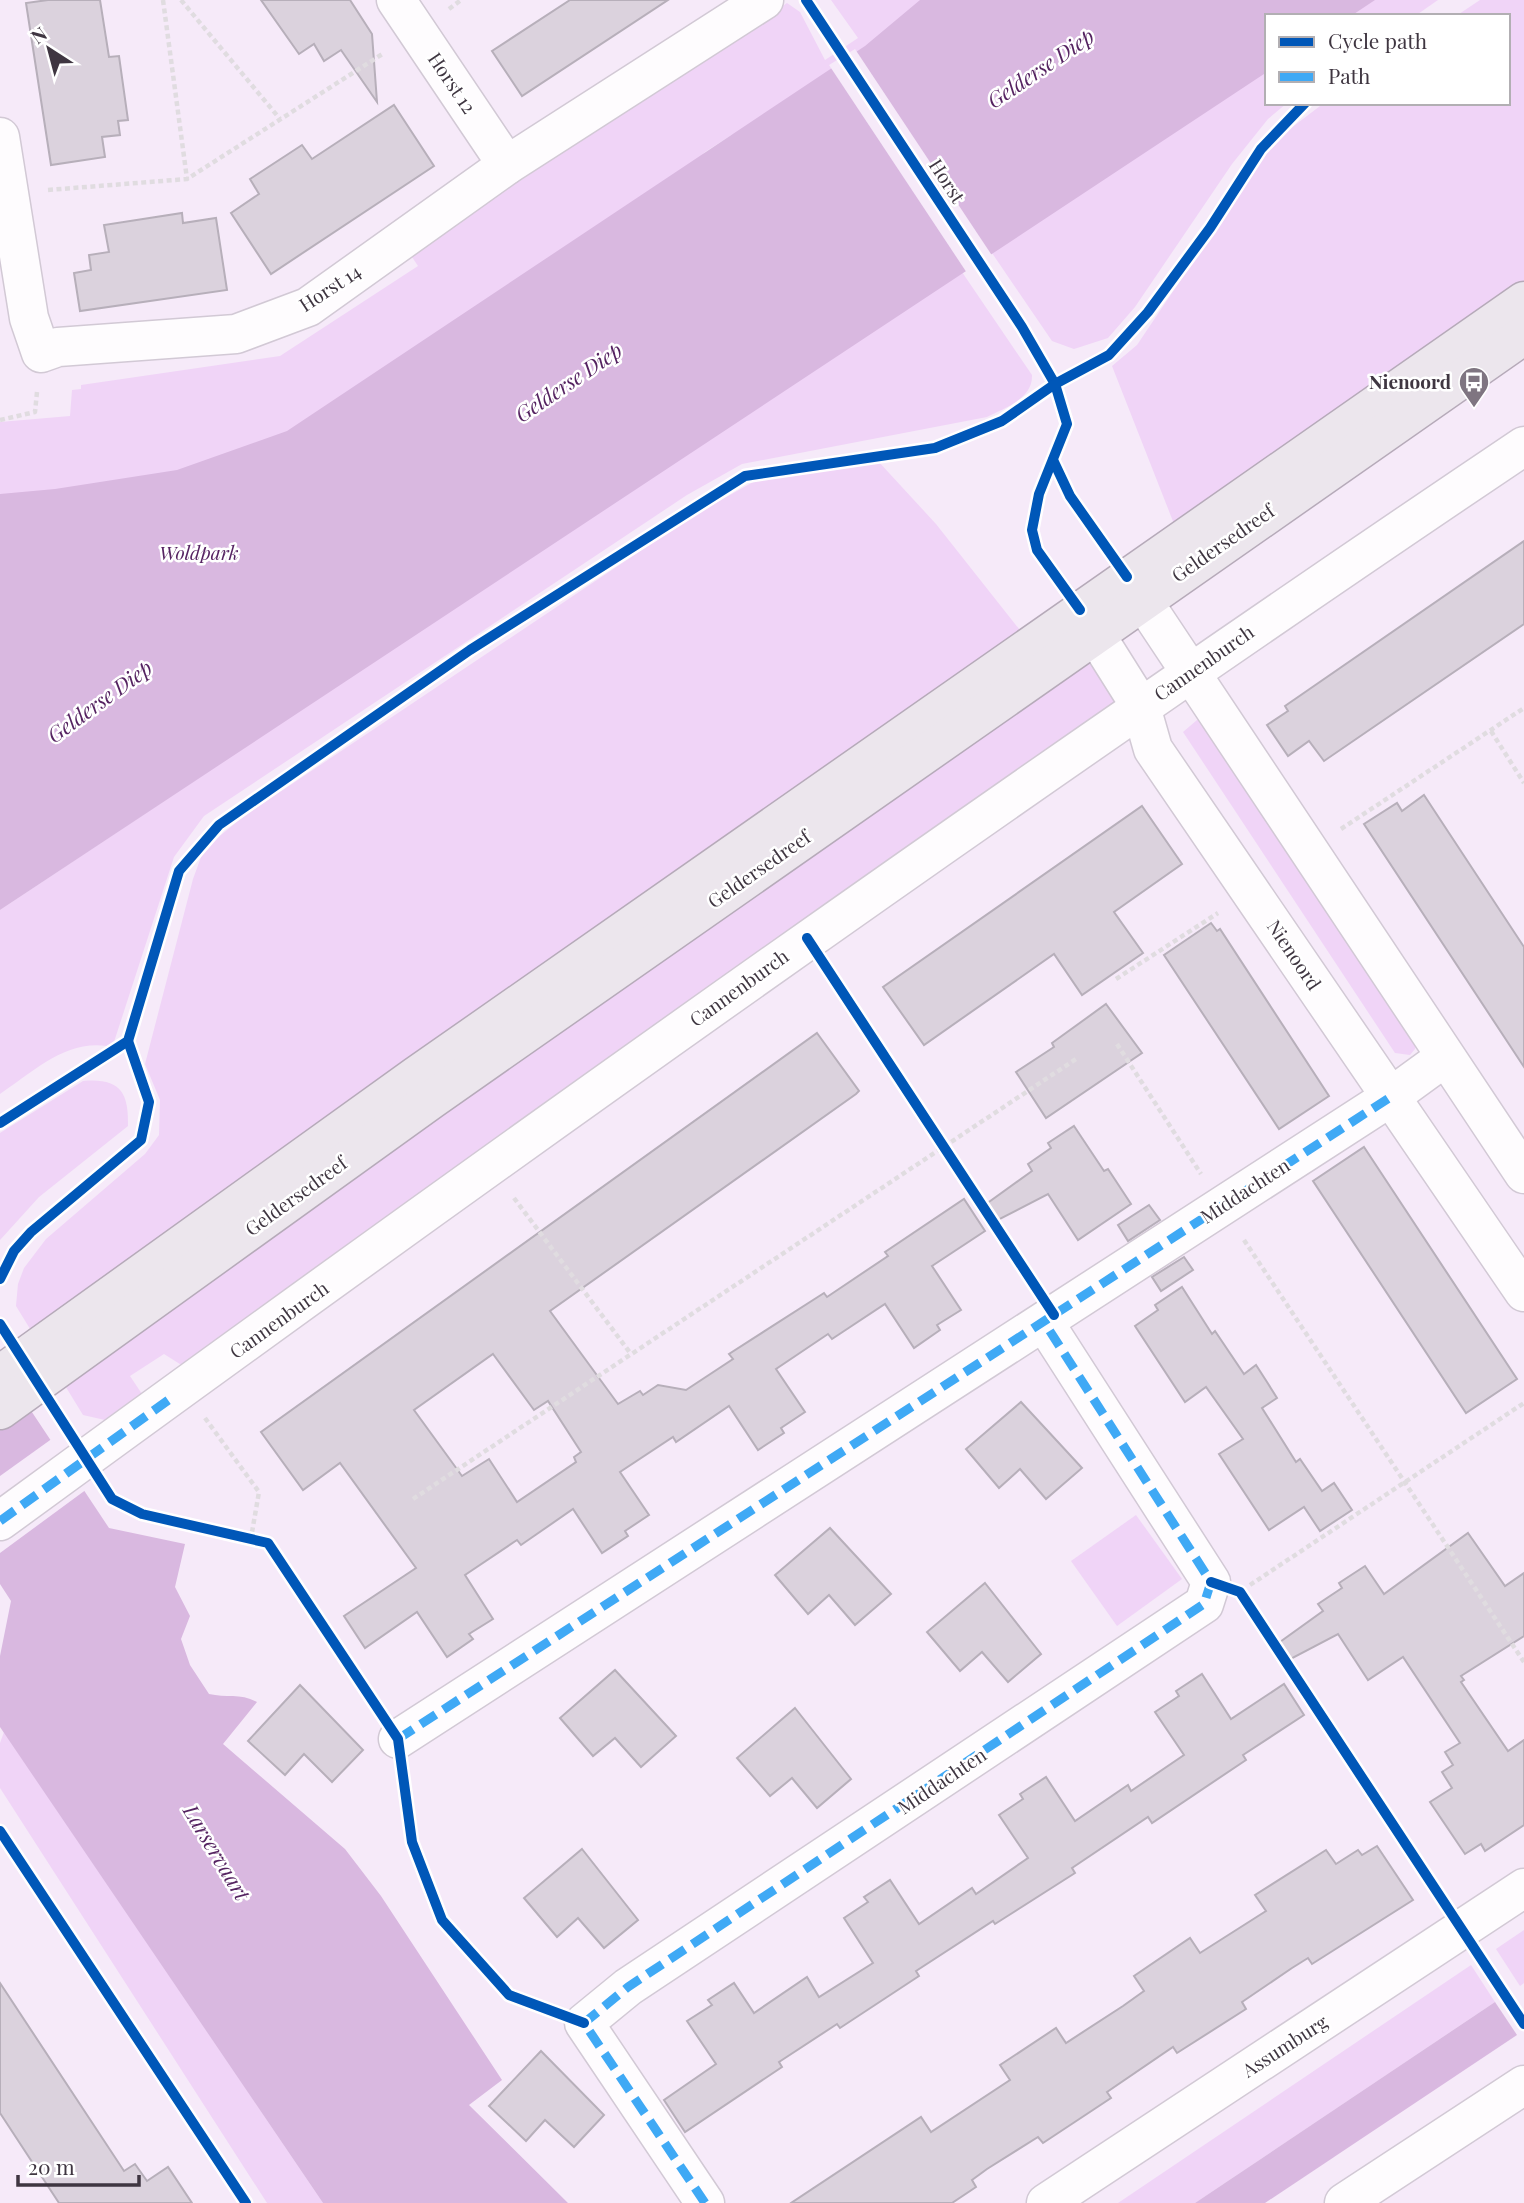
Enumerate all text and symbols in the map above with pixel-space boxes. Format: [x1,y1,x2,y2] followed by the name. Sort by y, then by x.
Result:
[14,14,84,84] north arrow
[1265,14,1510,105] legend
[25,20,52,49] text: N
[981,21,1099,113] water label: Gelderse Diep
[1328,26,1428,54] text: Cycle path
[423,47,483,118] street label: Horst 12
[1328,61,1371,89] text: Path
[924,153,972,208] street label: Horst
[293,257,365,317] street label: Horst 14
[509,335,627,427] water label: Gelderse Diep
[1457,365,1491,409] bus stop icon: Nienoord
[1369,368,1452,394] place label: Nienoord
[1166,496,1280,587] street label: Geldersedreef
[159,539,239,565] park label: Woldpark
[1148,618,1259,706] street label: Cannenburch
[41,653,157,748] water label: Gelderse Diep
[702,822,816,913] street label: Geldersedreef
[1262,914,1328,995] street label: Nienoord
[684,942,793,1032] street label: Cannenburch
[239,1148,353,1241] street label: Geldersedreef
[1195,1151,1295,1229] street label: Middachten
[224,1274,333,1364] street label: Cannenburch
[892,1741,991,1819] street label: Middachten
[178,1798,258,1906] water label: Larservaart
[1236,2008,1332,2083] street label: Assumburg
[18,2144,138,2188] scale bar
[28,2152,75,2180] text: 20 m

